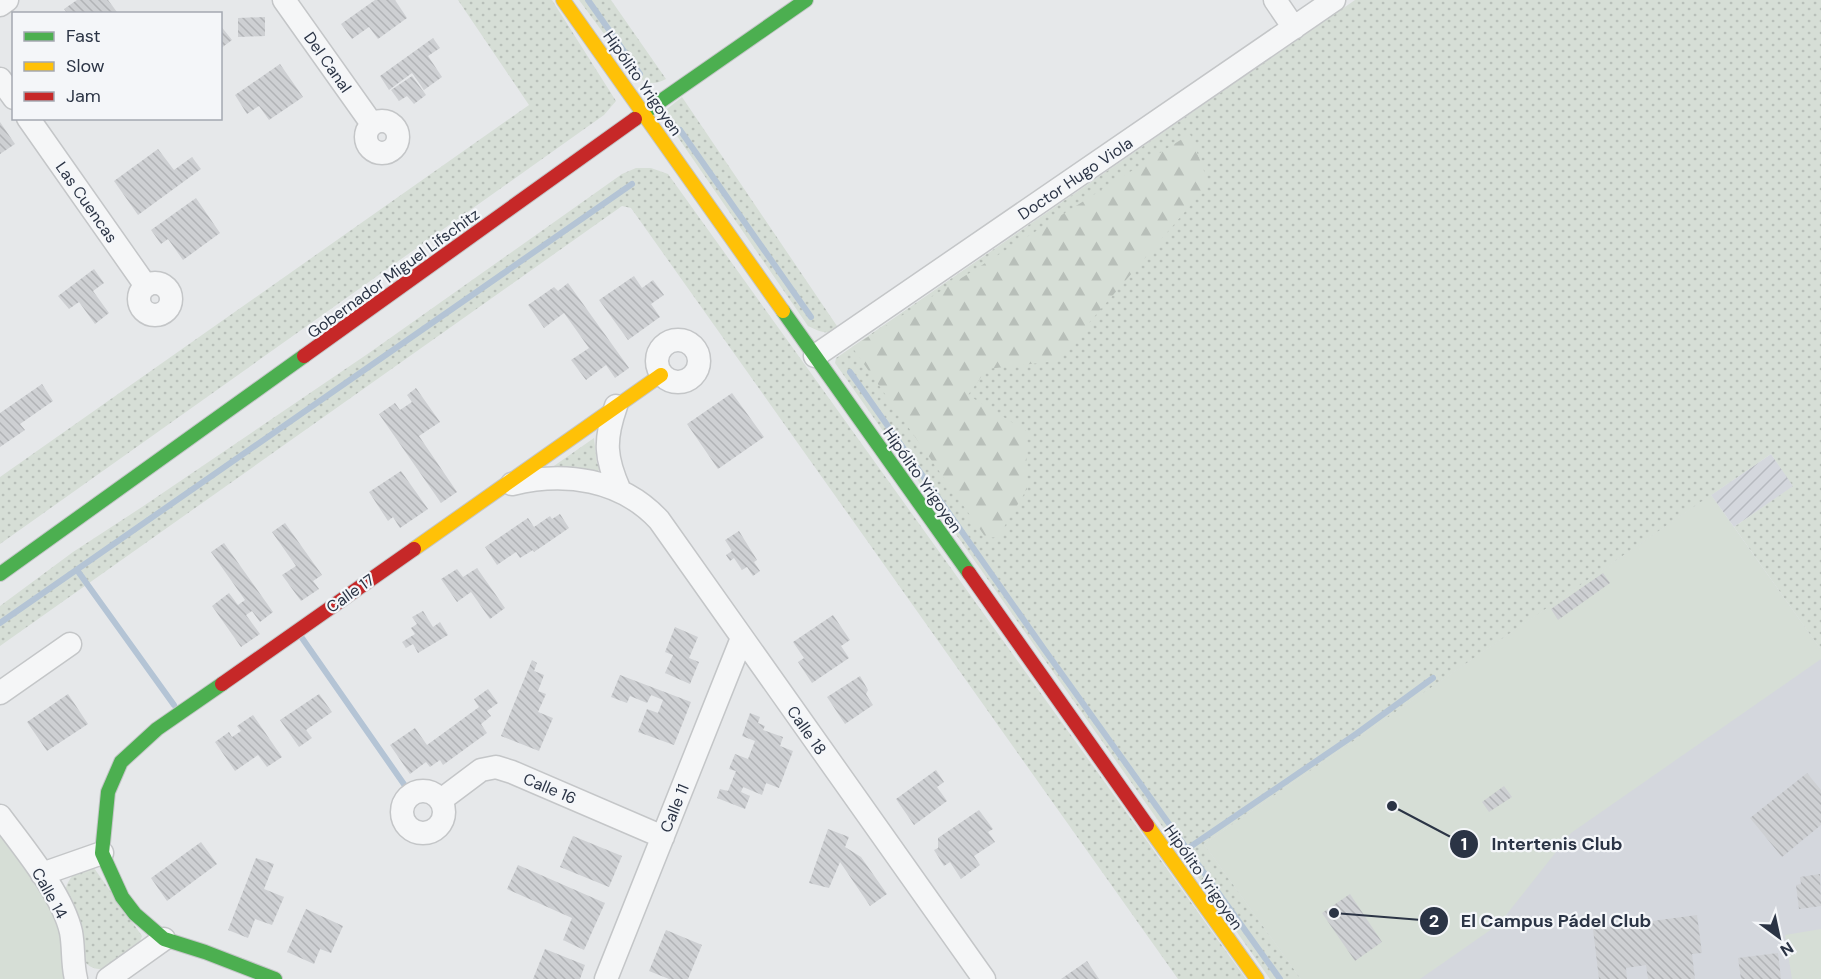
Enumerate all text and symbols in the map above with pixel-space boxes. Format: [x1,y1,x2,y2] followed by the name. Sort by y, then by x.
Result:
[12,12,222,120] legend
[66,24,101,48] text: Fast
[599,27,687,140] street label: Hipólito Yrigoyen
[299,28,356,97] street label: Del Canal
[66,54,105,78] text: Slow
[66,84,101,108] text: Jam
[1014,132,1137,225] street label: Doctor Hugo Viola
[51,158,122,247] street label: Las Cuencas
[303,204,484,343] street label: Gobernador Miguel Lifschitz
[879,424,967,537] street label: Hipólito Yrigoyen
[322,569,379,618] street label: Calle 17
[782,702,831,759] street label: Calle 18
[520,768,580,809] street label: Calle 16
[655,781,694,836] street label: Calle 11
[1160,821,1248,934] street label: Hipólito Yrigoyen
[1449,826,1634,862] callout: Intertenis Club
[1461,832,1467,856] text: 1
[1492,832,1622,856] text: Intertenis Club
[27,864,72,923] street label: Calle 14
[1419,903,1663,939] callout: El Campus Pádel Club
[1749,907,1809,967] north arrow
[1429,909,1439,933] text: 2
[1461,909,1651,933] text: El Campus Pádel Club
[1776,937,1798,961] text: N

